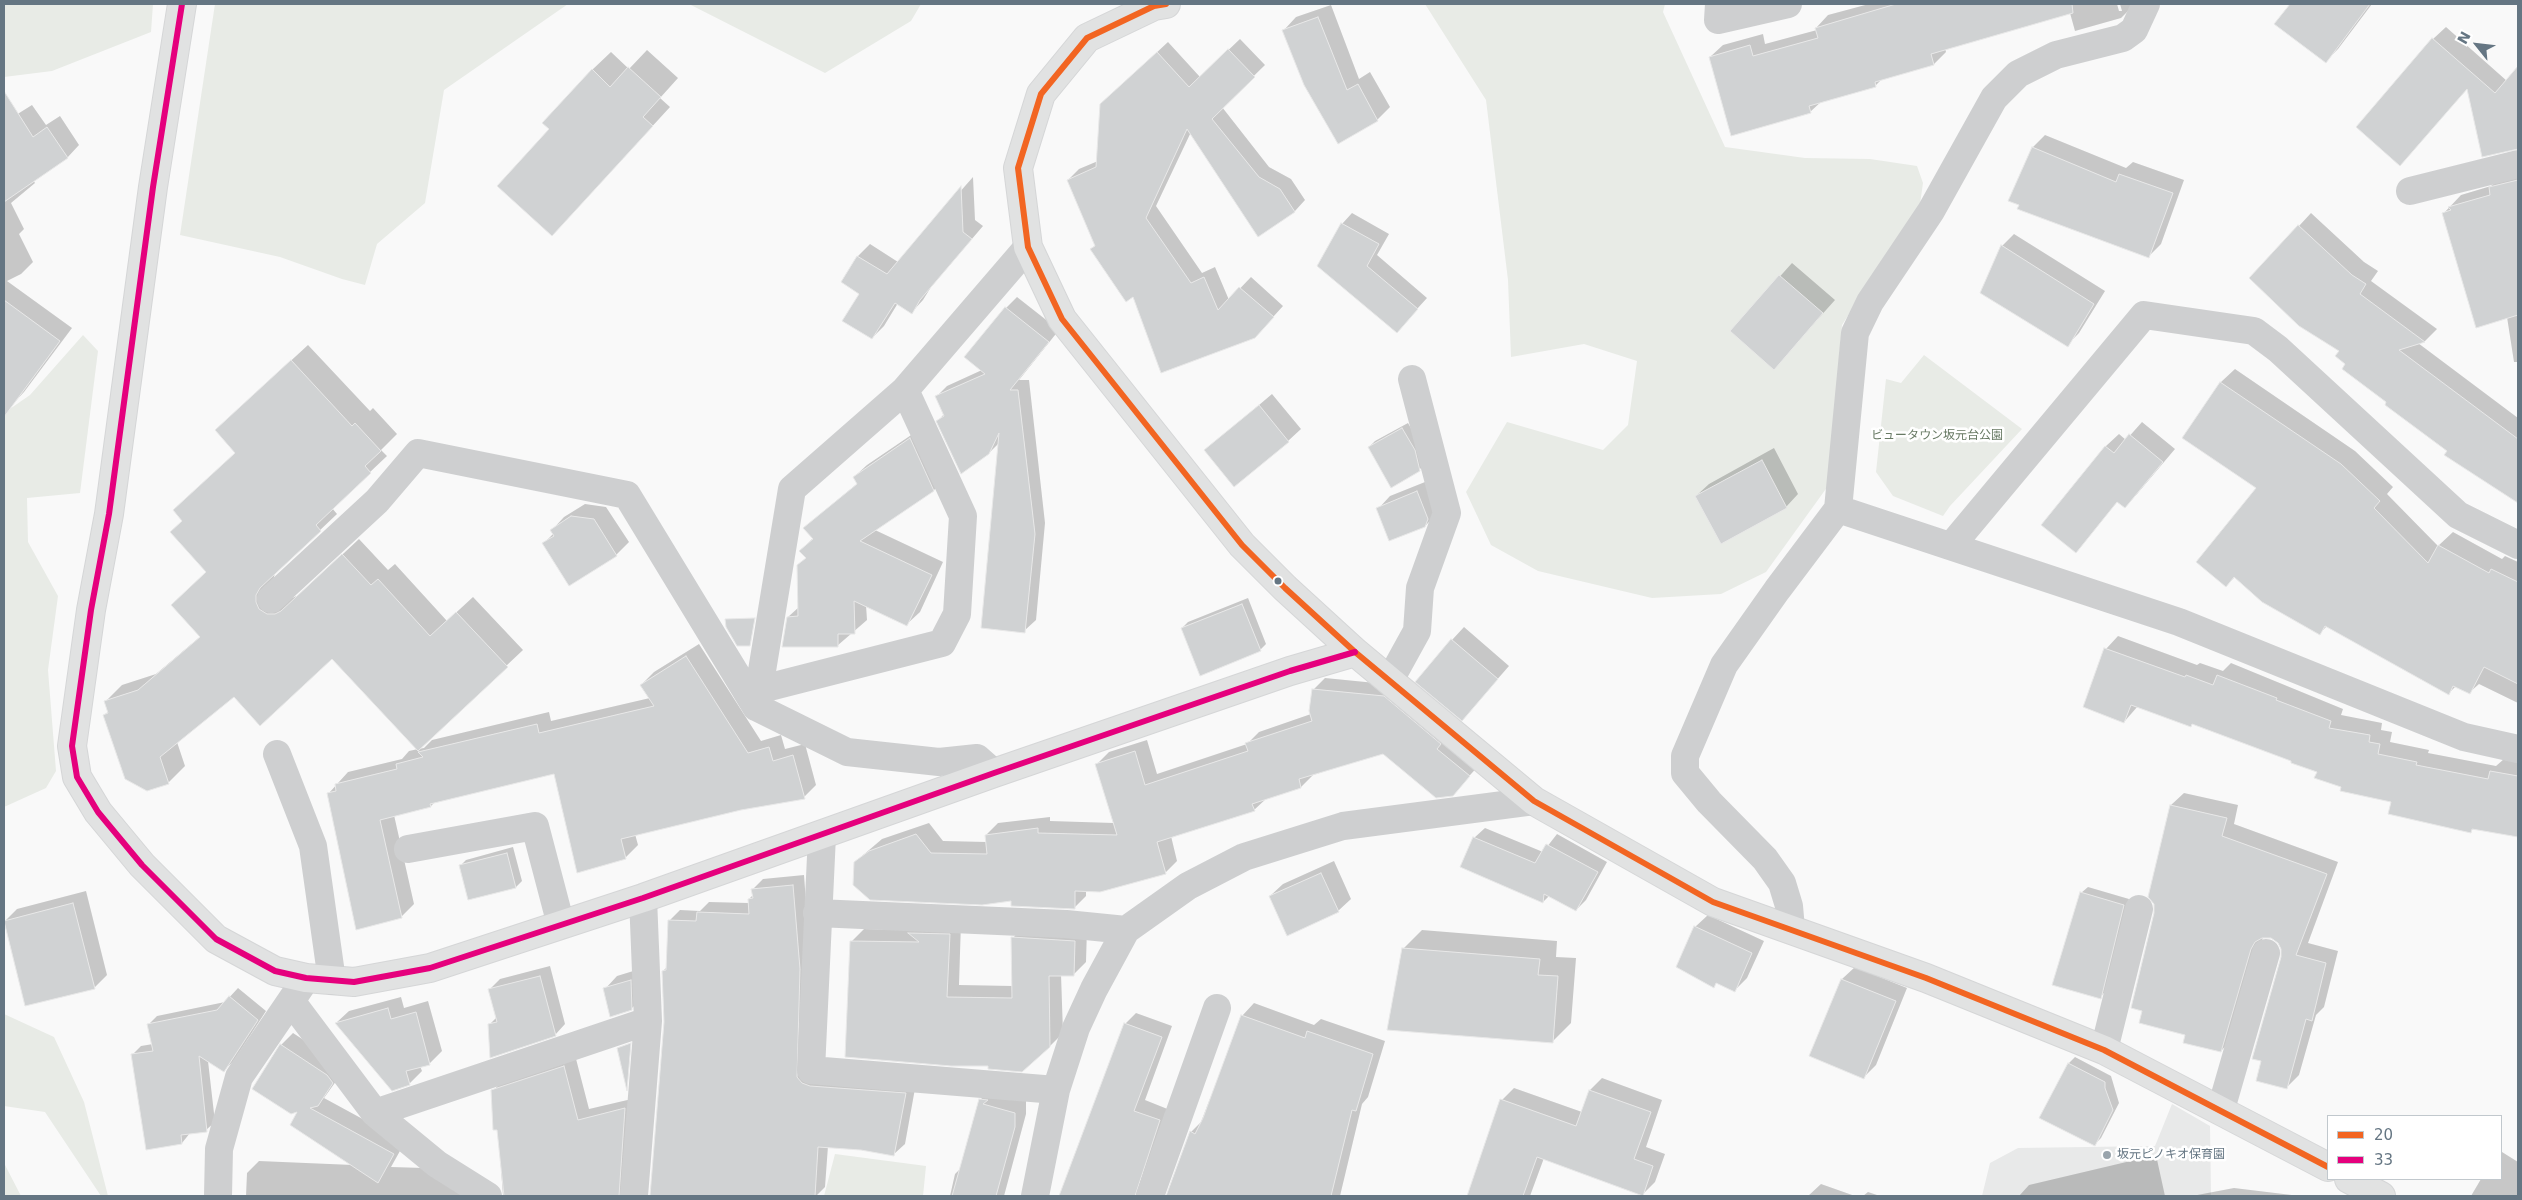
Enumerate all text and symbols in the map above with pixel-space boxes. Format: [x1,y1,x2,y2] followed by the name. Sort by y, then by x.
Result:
[2452,20,2502,70] north arrow
[2454,29,2474,47] text: N
[1871,429,2003,443] park label: ビュータウン坂元台公園
[1273,576,1283,586] unlabelled marker
[2327,1115,2502,1180] legend
[2374,1126,2393,1144] text: 20
[2117,1148,2225,1162] place label: 坂元ピノキオ保育園
[2101,1149,2113,1161] marker: 坂元ピノキオ保育園
[2374,1151,2393,1169] text: 33

